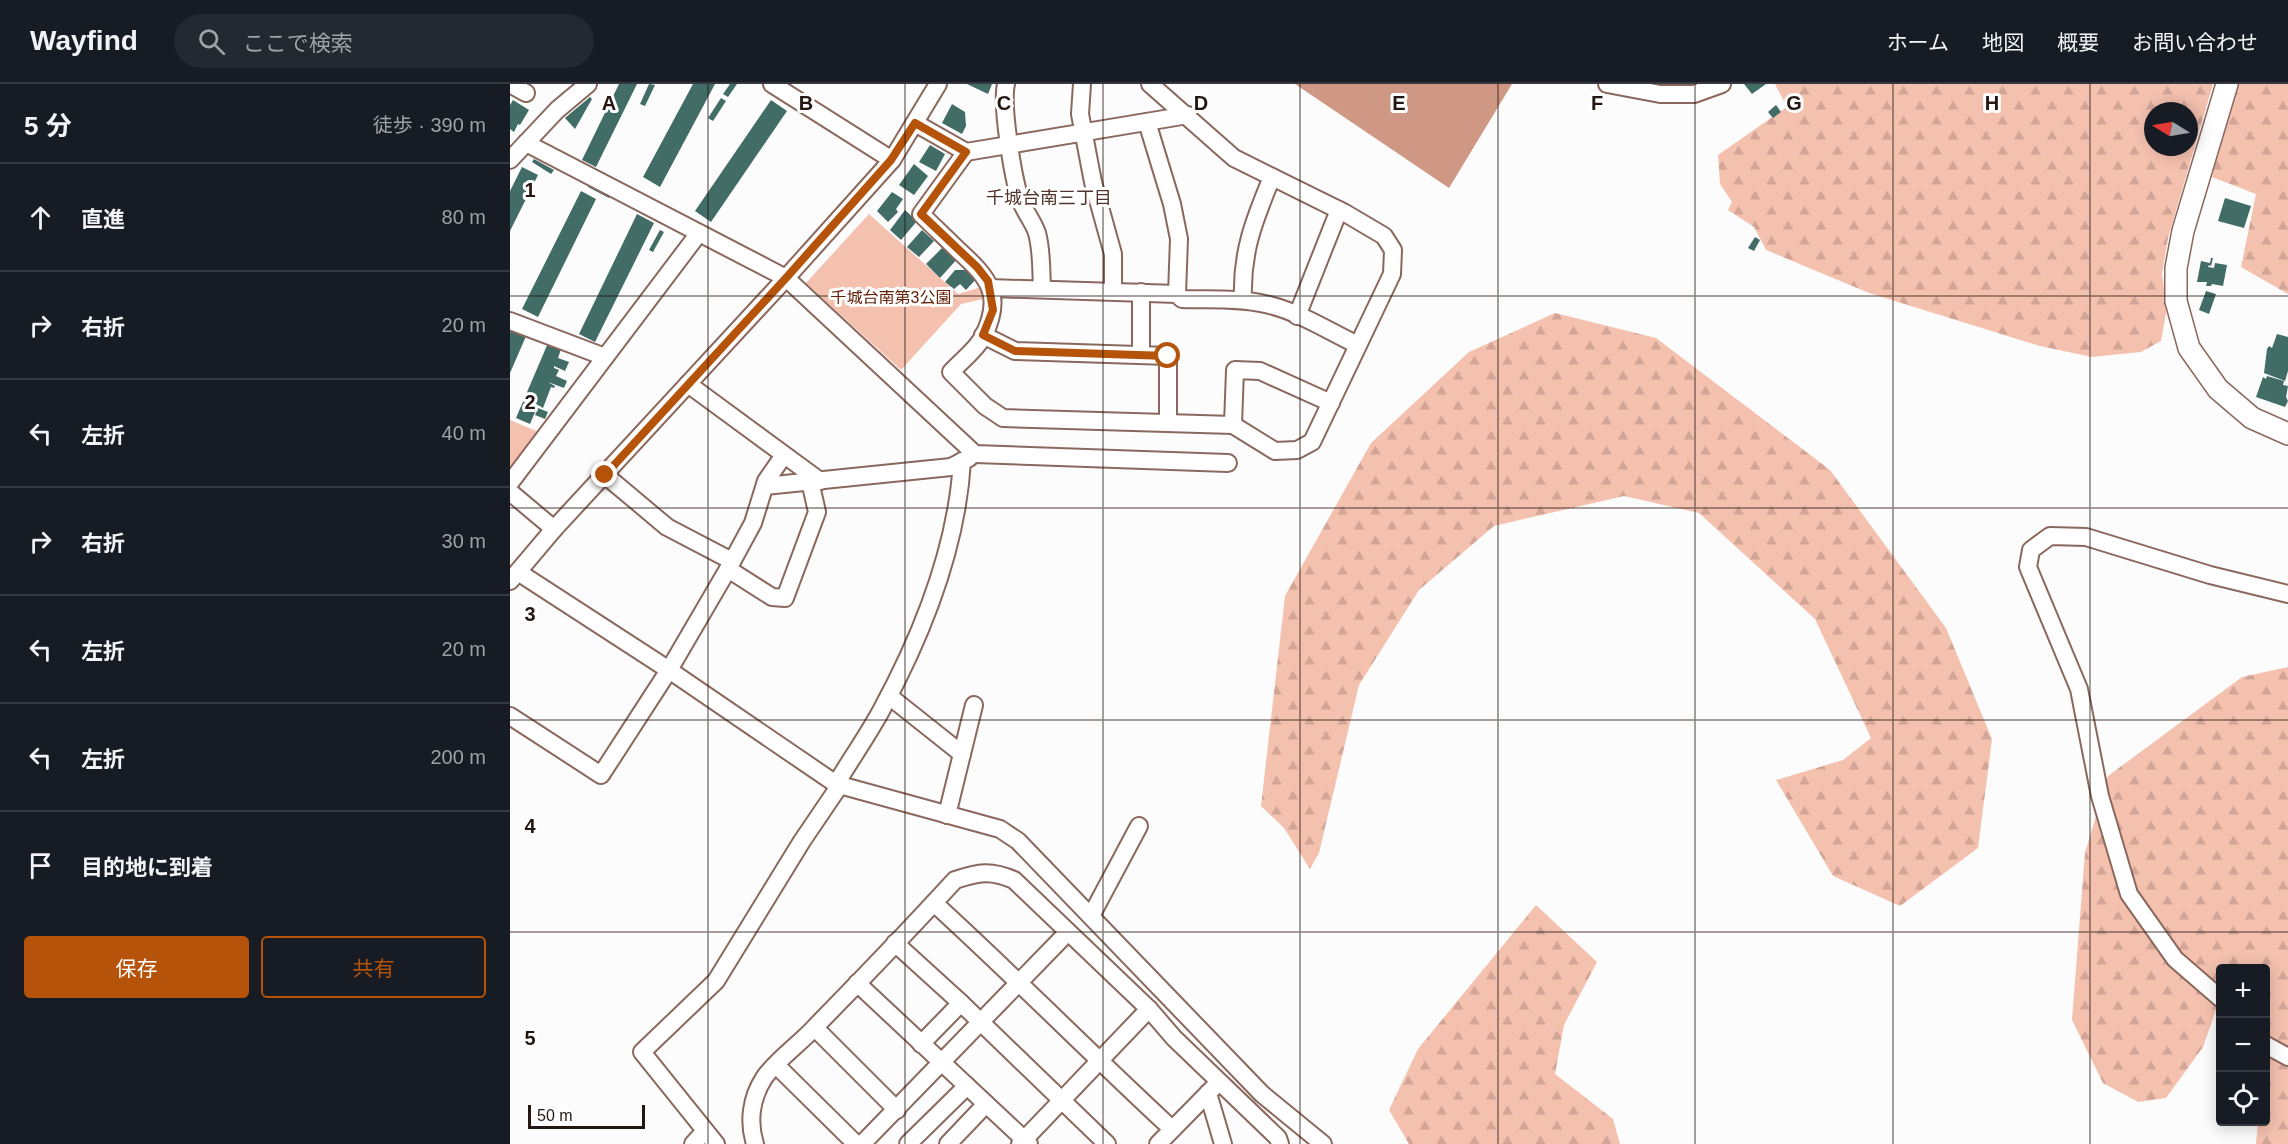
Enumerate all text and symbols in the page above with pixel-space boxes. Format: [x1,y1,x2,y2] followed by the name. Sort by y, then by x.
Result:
[174,14,594,68] search box
[30,25,138,56] text: Wayfind
[195,25,228,58] icon: search
[243,31,353,56] text: ここで検索
[1887,31,1949,54] text: ホーム
[1982,31,2024,54] text: 地図
[2057,31,2099,54] text: 概要
[2132,31,2258,54] text: お問い合わせ
[602,92,616,114] text: A
[799,92,813,114] text: B
[997,92,1011,114] text: C
[1194,92,1208,114] text: D
[1392,92,1406,114] text: E
[1591,92,1603,114] text: F
[1786,92,1802,114] text: G
[1985,92,1999,114] text: H
[2144,102,2198,156] north arrow
[24,111,72,141] text: 5 分
[373,114,486,136] text: 徒歩 · 390 m
[524,179,536,201] text: 1
[986,188,1112,208] district label: 千城台南三丁目
[24,201,57,234] icon: ahead
[442,206,486,228] text: 80 m
[81,207,125,232] text: 直進
[831,289,951,306] park label: 千城台南第3公園
[24,309,57,342] icon: right
[442,314,486,336] text: 20 m
[81,315,125,340] text: 右折
[1154,342,1180,368] route start
[524,391,536,413] text: 2
[24,417,57,450] icon: left
[442,422,486,444] text: 40 m
[81,423,125,448] text: 左折
[591,461,617,487] route end
[24,525,57,558] icon: right
[442,530,486,552] text: 30 m
[81,531,125,556] text: 右折
[524,603,536,625] text: 3
[24,633,57,666] icon: left
[442,638,486,660] text: 20 m
[81,639,125,664] text: 左折
[24,741,57,774] icon: left
[430,746,486,768] text: 200 m
[81,747,125,772] text: 左折
[524,815,536,837] text: 4
[24,849,57,882] icon: arrive
[81,855,213,880] text: 目的地に到着
[24,936,249,998] button: 保存
[261,936,486,998] button: 共有
[2216,964,2270,1126] map controls
[2216,964,2270,1018] button: +
[2216,1018,2270,1072] button: −
[524,1027,536,1049] text: 5
[2216,1072,2270,1126] button: locate
[528,1102,645,1130] scale bar
[537,1107,573,1124] text: 50 m

